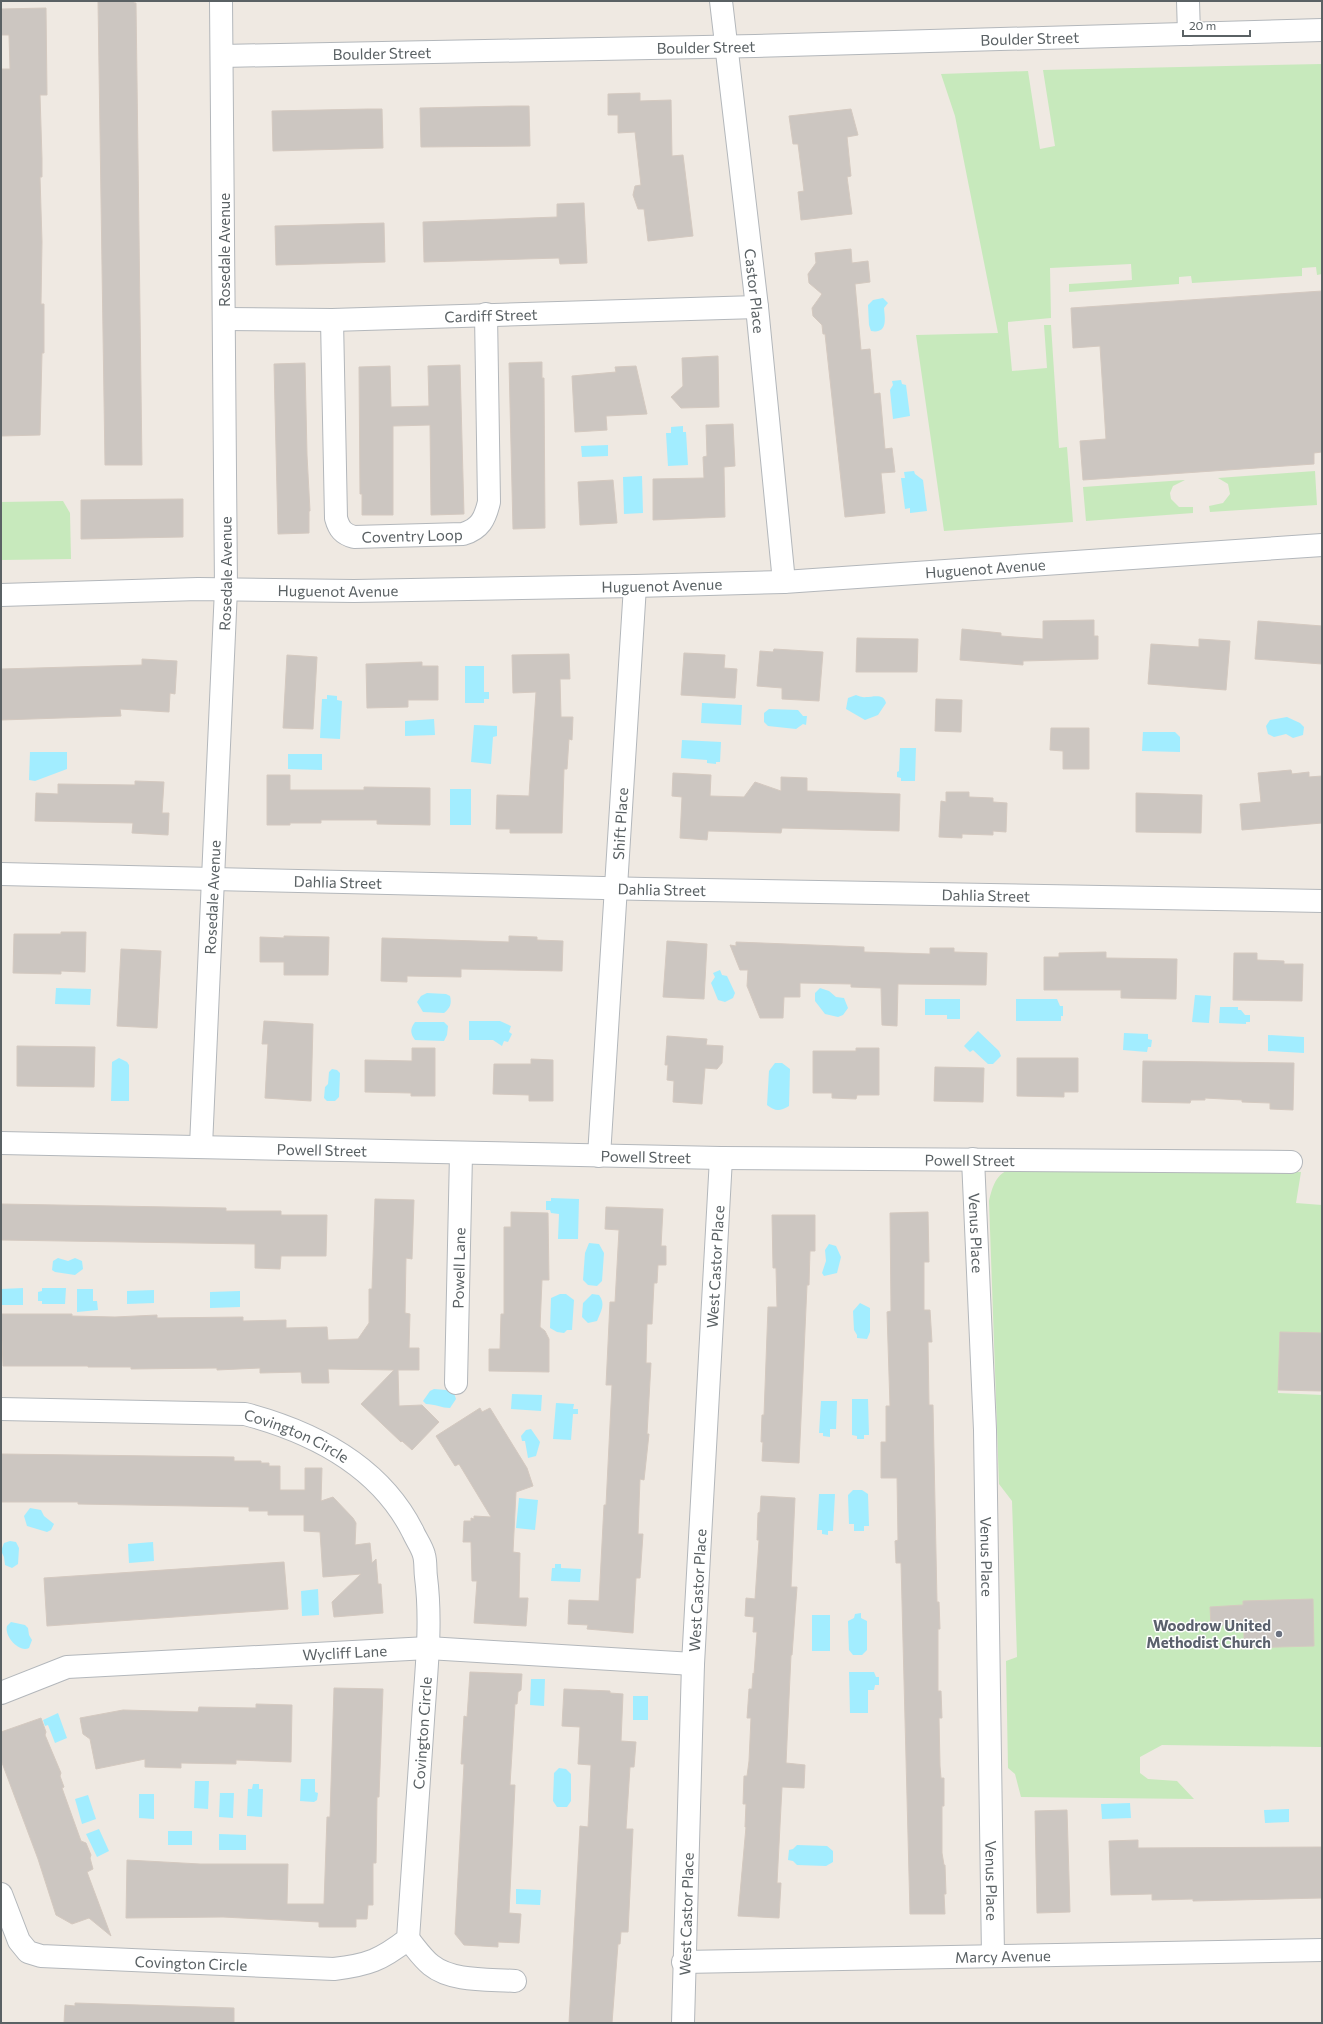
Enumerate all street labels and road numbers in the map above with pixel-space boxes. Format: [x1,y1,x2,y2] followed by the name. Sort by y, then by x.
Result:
[980,28,1079,49] street label: Boulder Street
[656,37,755,57] street label: Boulder Street
[332,43,432,63] street label: Boulder Street
[215,193,233,307] street label: Rosedale Avenue
[741,248,769,334] street label: Castor Place
[444,305,538,326] street label: Cardiff Street
[215,516,235,631] street label: Rosedale Avenue
[361,525,463,546] street label: Coventry Loop
[925,555,1046,581] street label: Huguenot Avenue
[601,575,722,596] street label: Huguenot Avenue
[277,581,398,600] street label: Huguenot Avenue
[609,787,631,861] street label: Shift Place
[201,840,224,955] street label: Rosedale Avenue
[294,872,382,892] street label: Dahlia Street
[617,879,706,899] street label: Dahlia Street
[941,885,1030,905] street label: Dahlia Street
[277,1140,367,1160] street label: Powell Street
[600,1146,691,1166] street label: Powell Street
[925,1150,1015,1169] street label: Powell Street
[966,1192,987,1274] street label: Venus Place
[703,1205,727,1329] street label: West Castor Place
[449,1227,468,1309] street label: Powell Lane
[242,1405,353,1466] street label: Covington Circle
[977,1516,997,1597] street label: Venus Place
[685,1528,709,1652] street label: West Castor Place
[302,1641,388,1664] street label: Wycliff Lane
[409,1676,435,1790] street label: Covington Circle
[982,1840,1001,1921] street label: Venus Place
[675,1852,697,1976] street label: West Castor Place
[955,1946,1051,1966] street label: Marcy Avenue
[134,1952,248,1974] street label: Covington Circle

